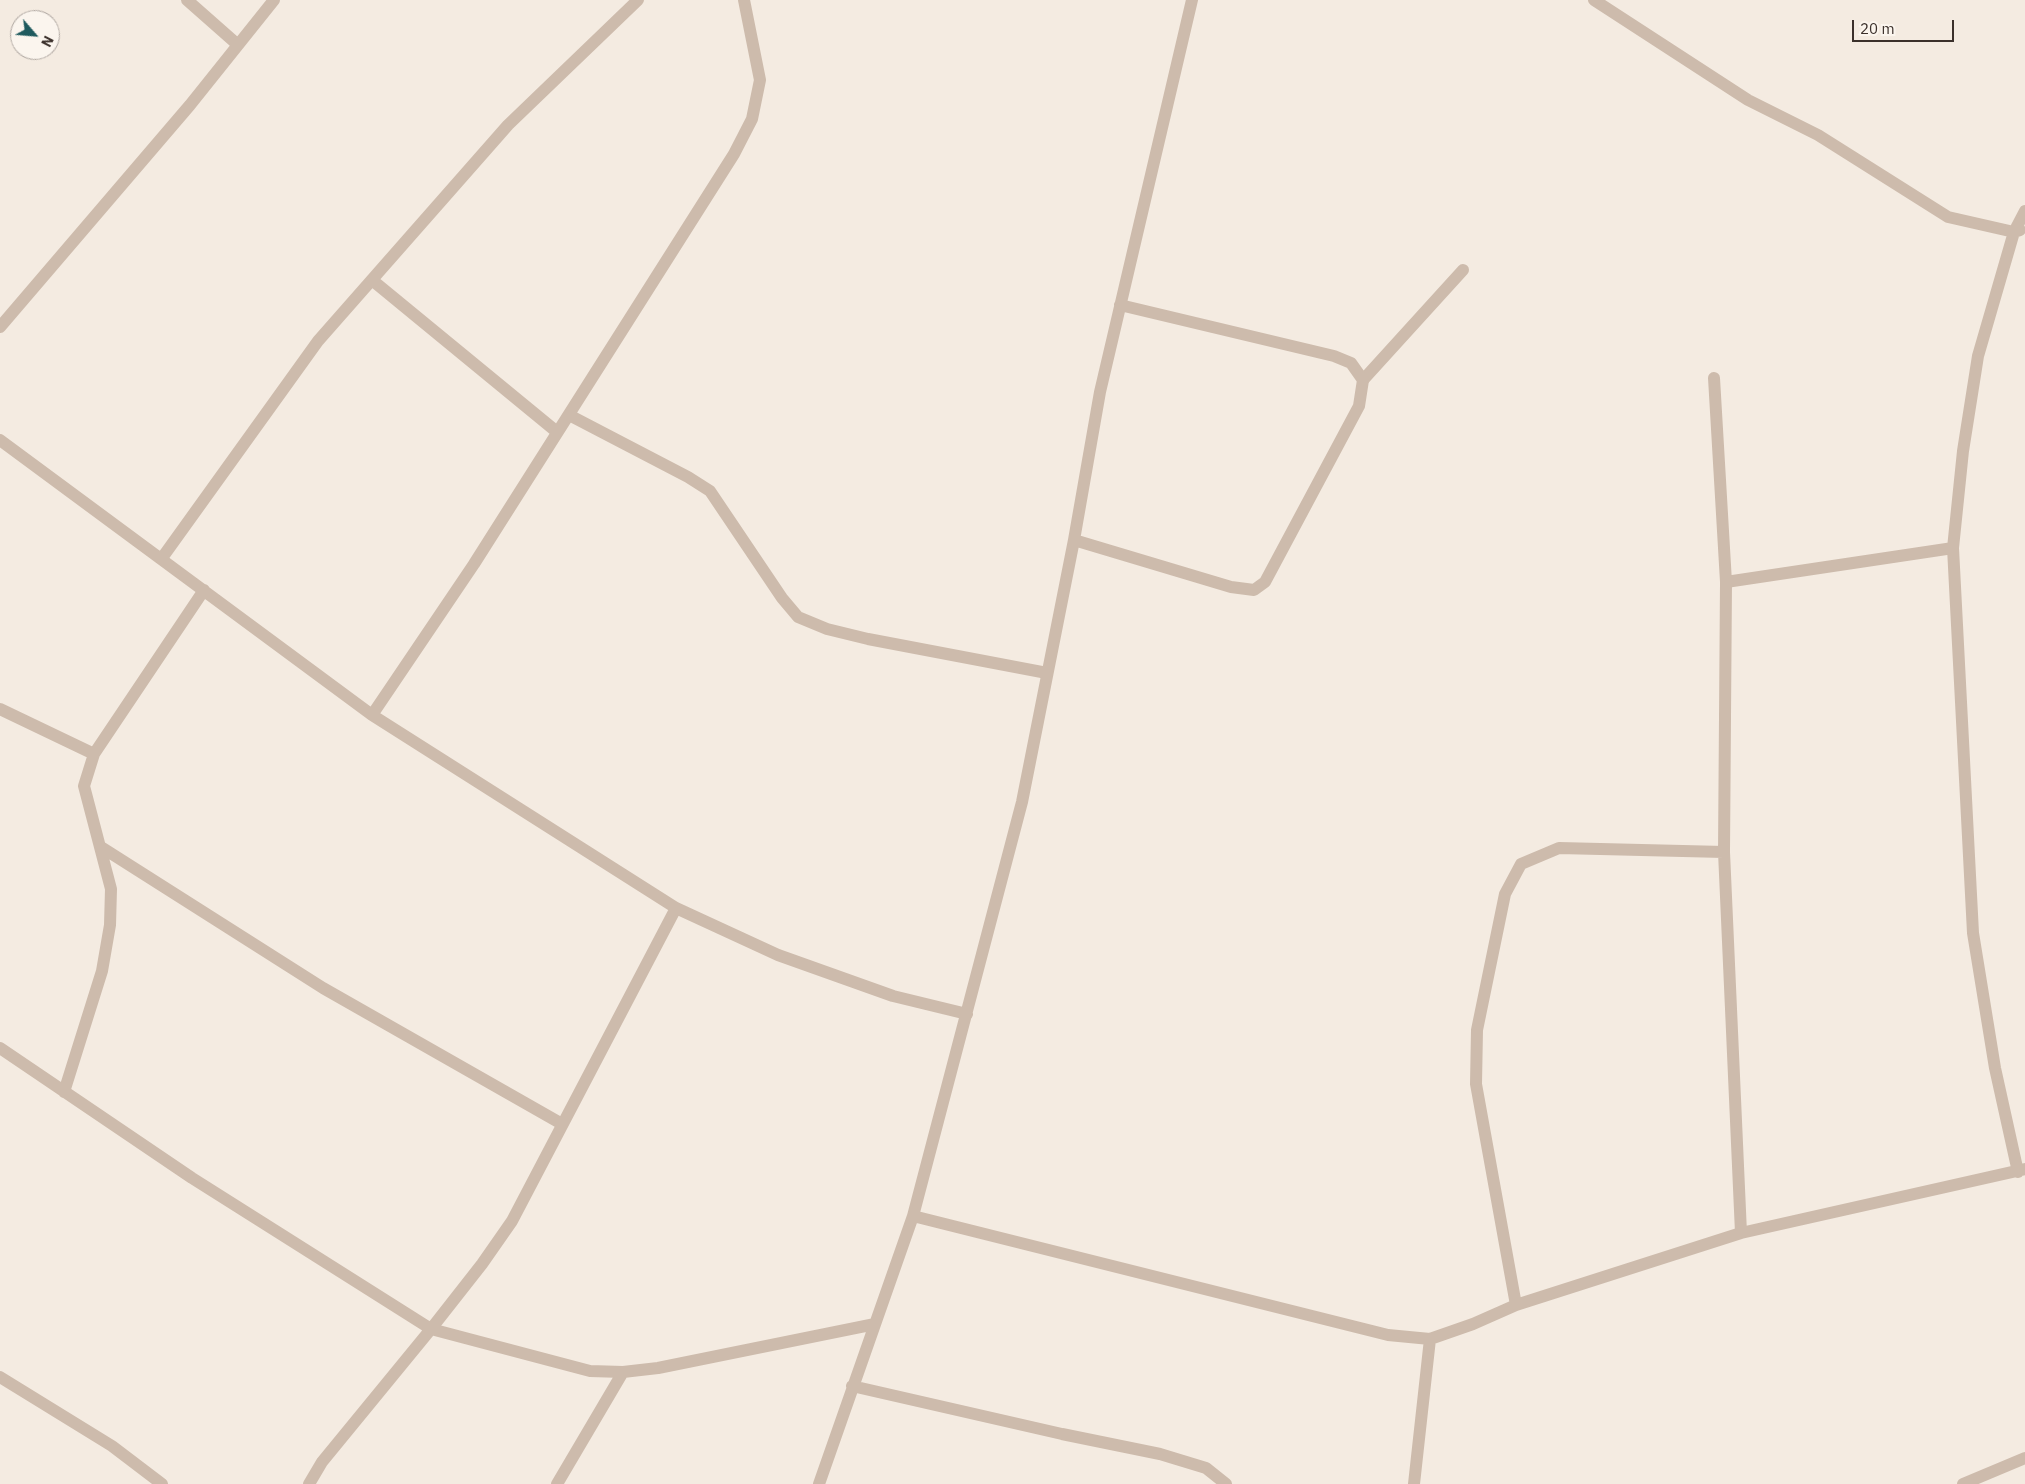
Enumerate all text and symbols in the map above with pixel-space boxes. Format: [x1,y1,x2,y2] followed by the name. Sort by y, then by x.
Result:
[10,10,60,60] north arrow
[1855,10,1958,42] scale bar
[1860,19,1895,38] text: 20 m
[37,33,58,50] text: N

